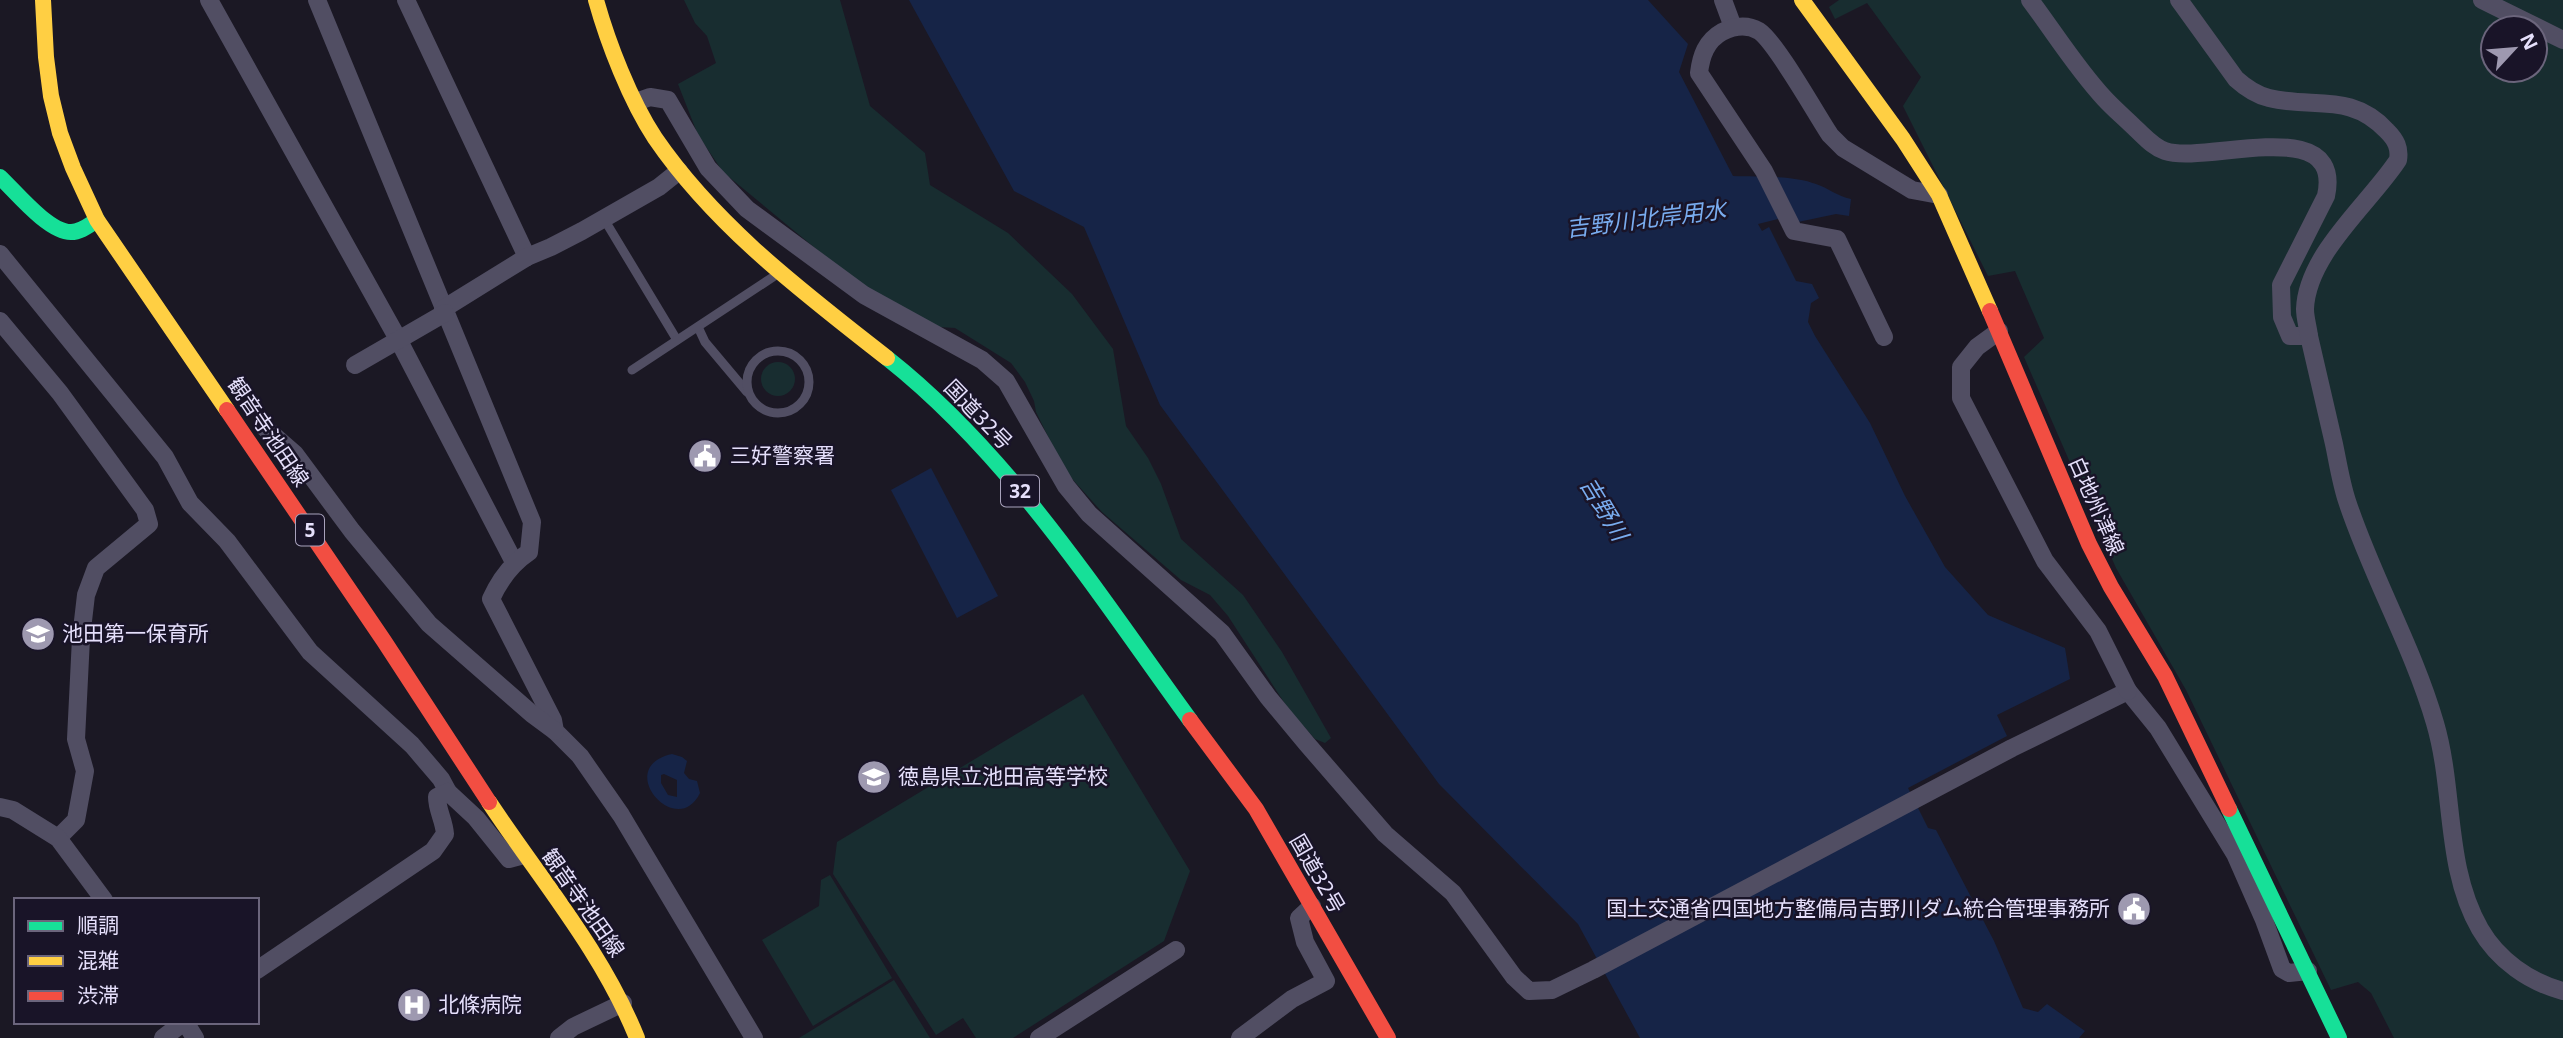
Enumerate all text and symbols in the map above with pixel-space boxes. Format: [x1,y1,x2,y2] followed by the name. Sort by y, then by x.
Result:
[2479,14,2549,84] north arrow
[2514,29,2544,54] text: N
[1564,192,1731,244] water label: 吉野川北岸用水
[222,371,316,491] street label: 観音寺池田線
[938,373,1019,455] street label: 国道32号
[686,437,724,475] public building icon: 三好警察署
[730,441,835,469] place label: 三好警察署
[2063,452,2131,559] street label: 白地州津線
[1573,471,1638,549] water label: 吉野川
[1001,476,1039,506] road number: 32
[296,514,324,545] road number: 5
[19,615,57,653] school or university icon: 池田第一保育所
[62,619,209,647] place label: 池田第一保育所
[855,758,893,796] school or university icon: 徳島県立池田高等学校
[898,762,1108,790] place label: 徳島県立池田高等学校
[1284,829,1352,918] street label: 国道32号
[536,843,631,962] street label: 観音寺池田線
[2115,890,2153,928] public building icon: 国土交通省四国地方整備局吉野川ダム統合管理事務所
[1606,894,2110,922] place label: 国土交通省四国地方整備局吉野川ダム統合管理事務所
[14,898,259,1024] legend
[77,911,119,939] text: 順調
[77,946,119,974] text: 混雑
[77,981,119,1009] text: 渋滞
[395,986,433,1024] hospital icon: 北條病院
[438,990,522,1018] place label: 北條病院

